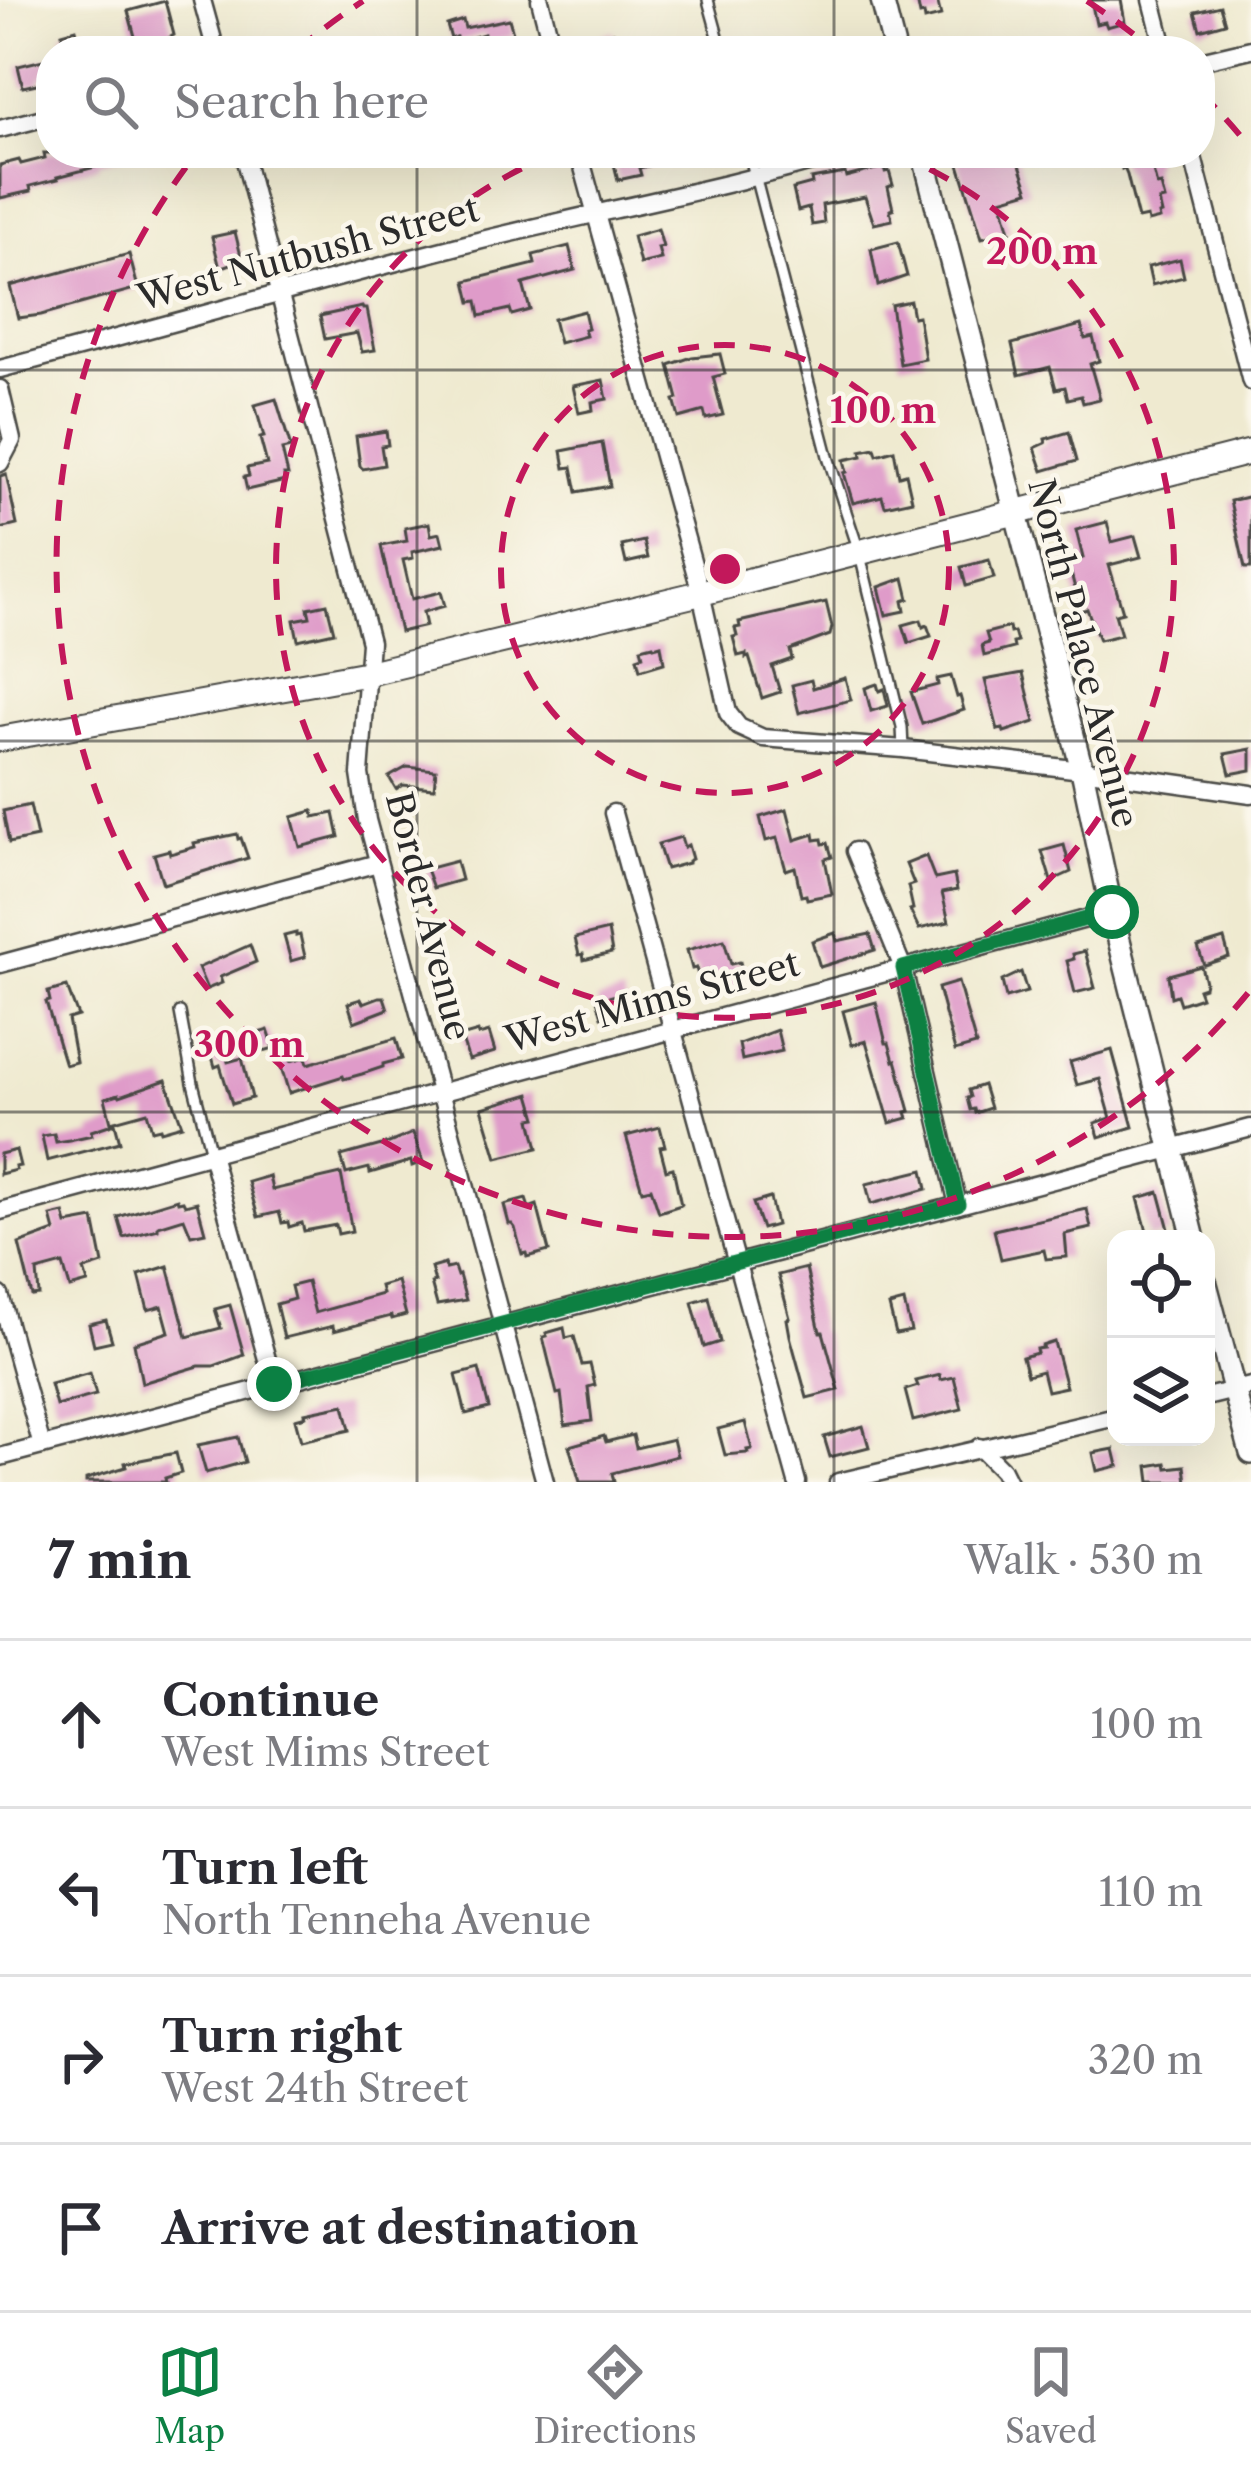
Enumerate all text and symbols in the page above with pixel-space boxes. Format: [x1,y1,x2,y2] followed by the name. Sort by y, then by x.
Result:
[36,36,1215,168] search box
[78,69,144,135] icon: search
[174,74,429,130] text: Search here
[131,186,484,320] street label: West Nutbush Street
[986,229,1098,273] text: 200 m
[830,388,936,432] text: 100 m
[1019,474,1149,832] street label: North Palace Avenue
[704,548,746,590] centre of rings
[377,787,481,1045] street label: Border Avenue
[1085,885,1139,939] route start
[499,941,804,1062] street label: West Mims Street
[193,1022,305,1066] text: 300 m
[1107,1230,1215,1446] map controls
[1107,1230,1215,1338] button: locate
[1107,1338,1215,1446] button: layers
[247,1357,301,1411] route end
[48,1529,191,1591] text: 7 min
[964,1536,1203,1584] text: Walk · 530 m
[162,1672,379,1728] text: Continue
[48,1691,114,1757] icon: ahead
[1090,1700,1203,1748] text: 100 m
[162,1728,490,1776] text: West Mims Street
[162,1840,368,1896] text: Turn left
[48,1859,114,1925] icon: left
[1099,1868,1203,1916] text: 110 m
[162,1896,591,1944] text: North Tenneha Avenue
[162,2008,402,2064] text: Turn right
[48,2027,114,2093] icon: right
[1088,2036,1203,2084] text: 320 m
[162,2064,468,2112] text: West 24th Street
[48,2195,114,2261] icon: arrive
[162,2200,639,2256] text: Arrive at destination
[154,2339,225,2452] tab: Map
[534,2339,697,2452] tab: Directions
[1005,2339,1097,2452] tab: Saved

